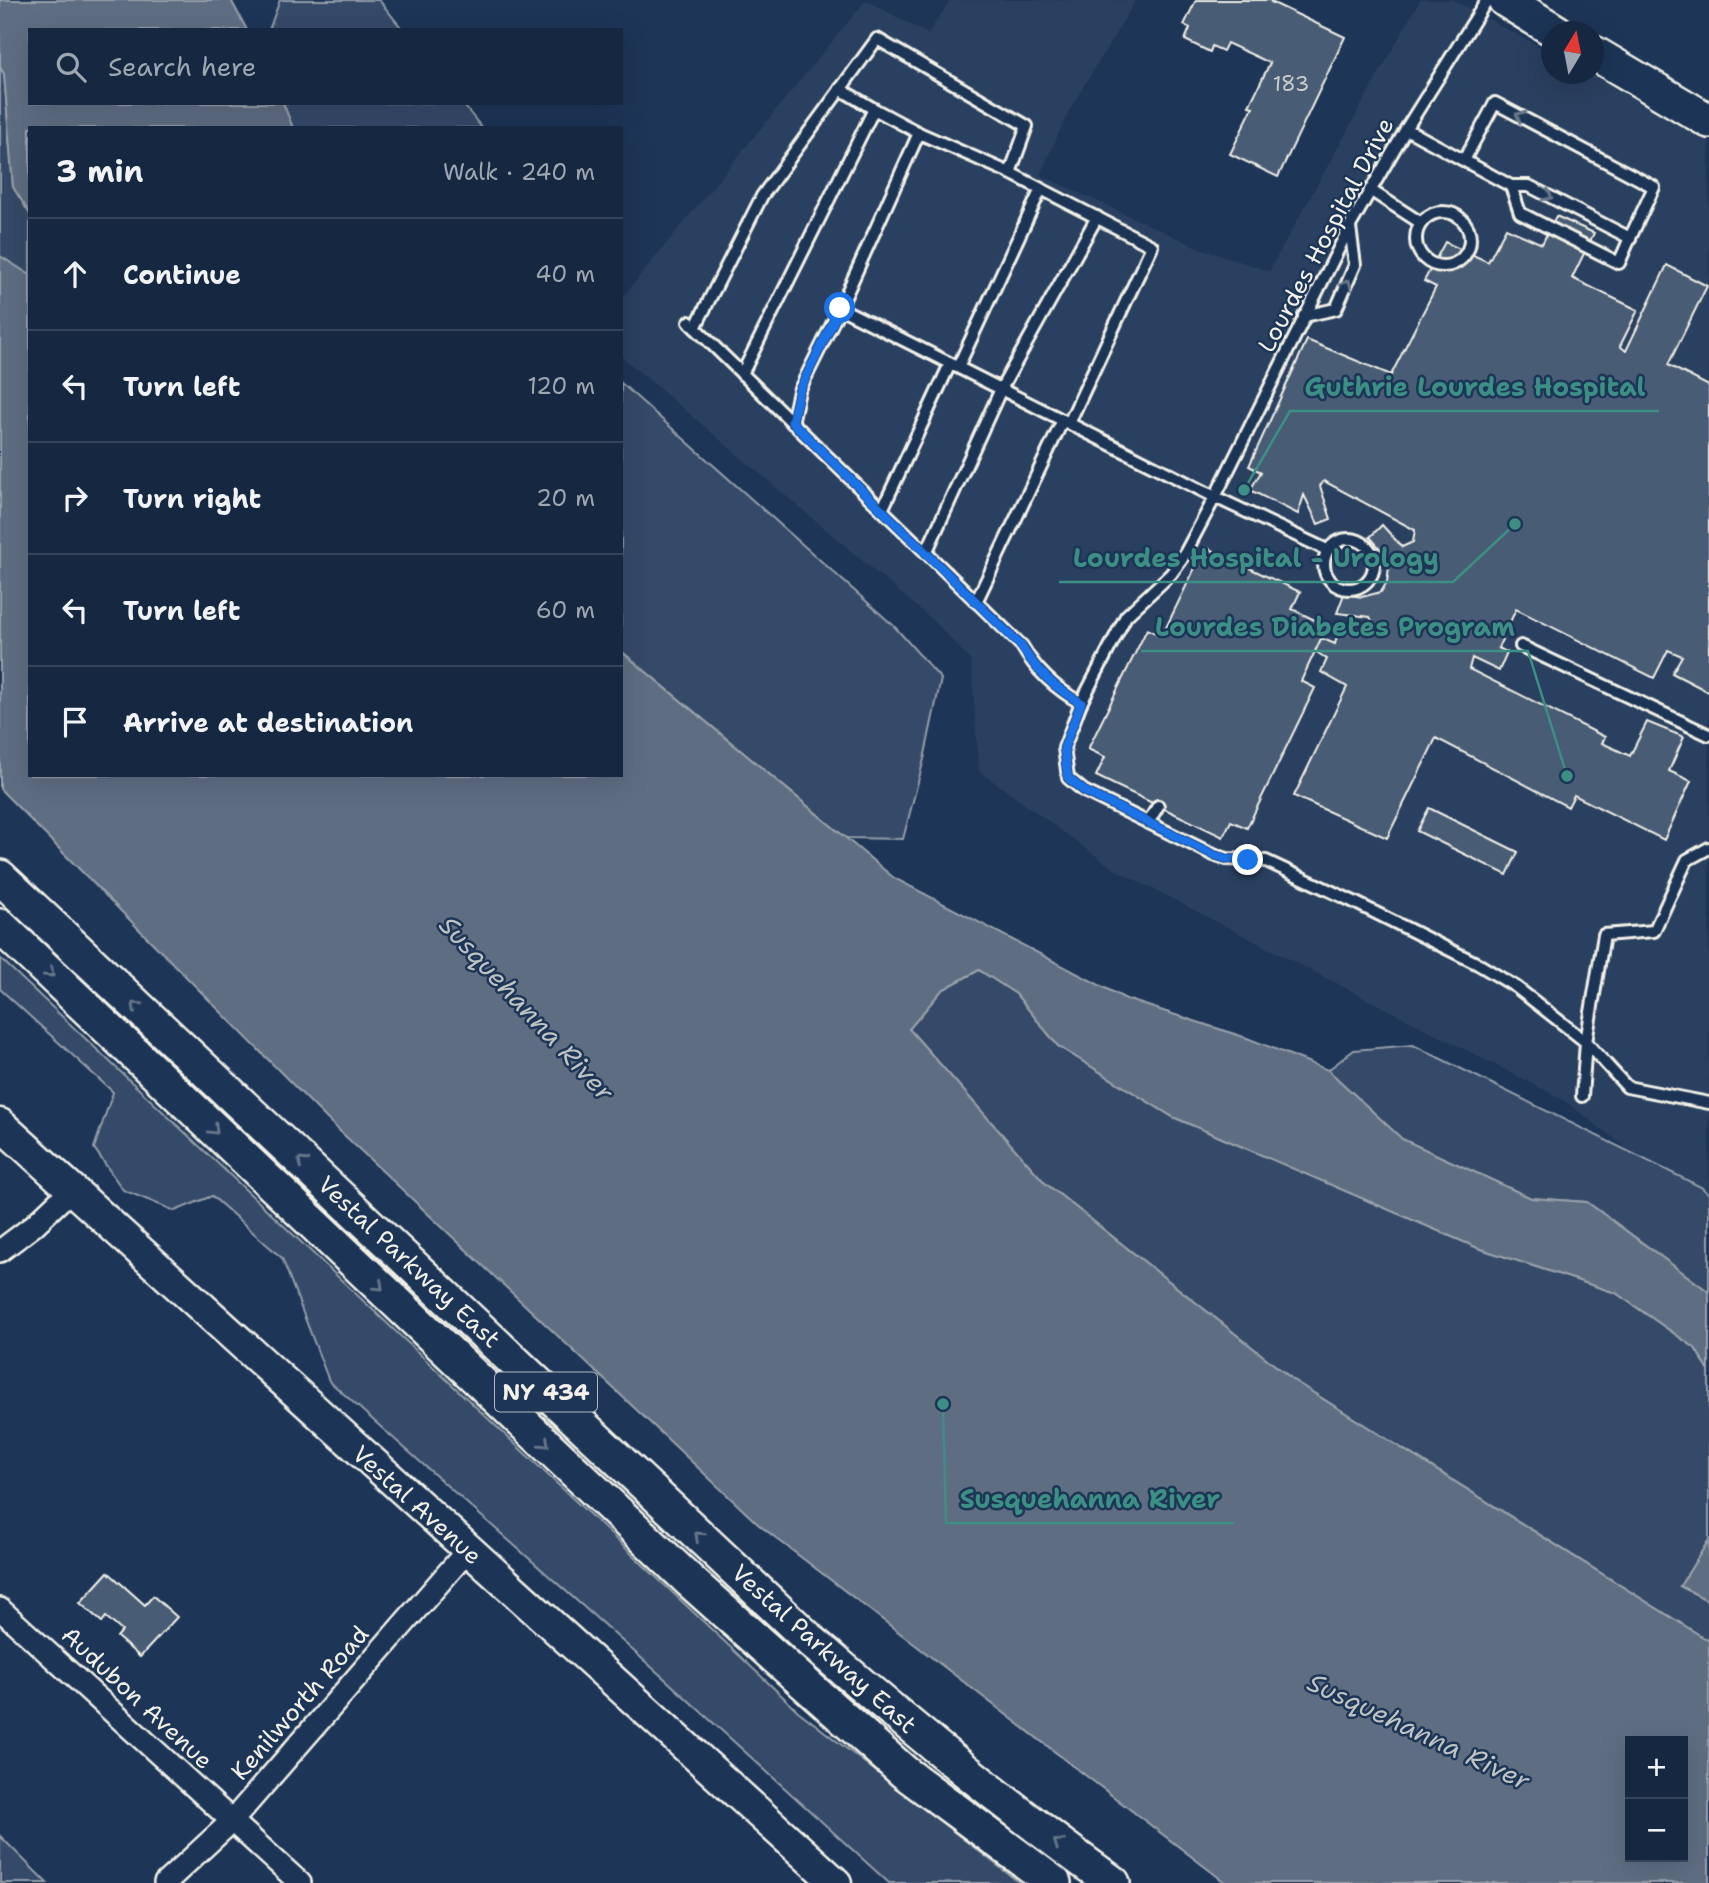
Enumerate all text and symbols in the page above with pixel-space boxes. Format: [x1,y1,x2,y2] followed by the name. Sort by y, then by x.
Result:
[1541,21,1604,84] north arrow
[28,28,623,105] search box
[52,48,90,86] icon: search
[108,49,257,84] text: Search here
[1273,70,1309,98] house number: 183
[1515,111,1527,125] one-way arrow
[1251,112,1401,358] street label: Lourdes Hospital Drive
[56,151,143,192] text: 3 min
[443,157,595,187] text: Walk · 240 m
[1541,188,1553,201] one-way arrow
[56,255,94,293] icon: ahead
[123,257,241,292] text: Continue
[535,259,595,289] text: 40 m
[1339,279,1353,291] one-way arrow
[824,292,855,323] route start
[1290,364,1659,411] callout: Guthrie Lourdes Hospital
[56,367,94,405] icon: left
[123,369,240,404] text: Turn left
[1304,369,1646,404] text: Guthrie Lourdes Hospital
[527,371,595,401] text: 120 m
[56,479,94,517] icon: right
[123,481,261,516] text: Turn right
[536,483,595,513] text: 20 m
[1059,535,1453,582] callout: Lourdes Hospital - Urology
[1073,540,1439,575] text: Lourdes Hospital - Urology
[56,591,94,629] icon: left
[123,593,240,628] text: Turn left
[536,595,595,625] text: 60 m
[1141,604,1528,651] callout: Lourdes Diabetes Program
[1155,609,1515,644] text: Lourdes Diabetes Program
[56,703,94,741] icon: arrive
[123,705,413,740] text: Arrive at destination
[1232,844,1263,875] route end
[432,908,623,1109] water label: Susquehanna River
[41,965,54,978] one-way arrow
[131,1001,144,1014] one-way arrow
[206,1121,219,1134] one-way arrow
[297,1157,310,1170] one-way arrow
[311,1169,507,1355] street label: Vestal Parkway East
[371,1278,384,1291] one-way arrow
[495,1372,597,1412] road number: NY 434
[537,1434,550,1447] one-way arrow
[345,1438,489,1572] street label: Vestal Avenue
[946,1476,1234,1523] callout: Susquehanna River
[960,1481,1220,1516] text: Susquehanna River
[694,1531,707,1544] one-way arrow
[725,1557,923,1741] street label: Vestal Parkway East
[224,1619,376,1787] street label: Kenilworth Road
[54,1620,220,1776] street label: Audubon Avenue
[1302,1664,1536,1798] water label: Susquehanna River
[1625,1736,1688,1862] map controls
[1625,1736,1688,1799] button: +
[1625,1799,1688,1862] button: −
[1053,1839,1065,1851] one-way arrow

